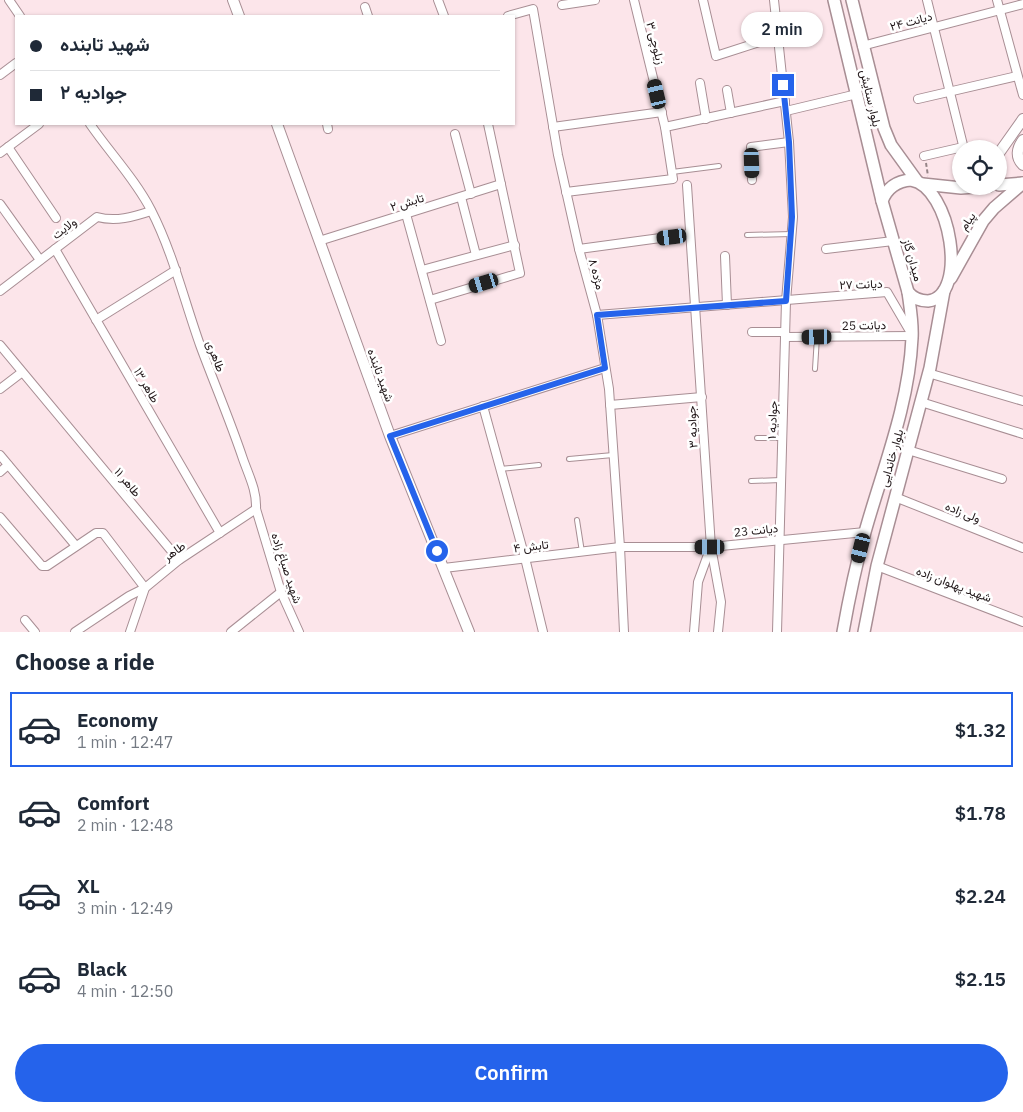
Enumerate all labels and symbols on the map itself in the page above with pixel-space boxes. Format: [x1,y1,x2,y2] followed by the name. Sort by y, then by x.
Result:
[888,8,934,34] street label: دیانت ۲۴
[742,12,824,48] callout: 2 min
[642,20,669,66] street label: زیلوچی ۳
[856,68,885,128] street label: بلوار ستایش
[772,74,794,96] route end
[646,78,667,110] car
[743,148,760,178] car
[388,190,426,215] street label: تابش ۲
[956,209,979,234] street label: پیام
[49,214,80,243] street label: ولایت
[656,228,687,246] car
[899,236,926,283] street label: میدان گاز
[585,257,608,291] street label: مژده ۸
[467,271,500,295] car
[839,276,883,292] street label: دیانت ۲۷
[842,317,887,333] street label: دیانت 25
[801,329,832,345] car
[202,338,229,374] street label: طاهری
[363,346,398,404] street label: شهید تابنده
[130,365,163,406] street label: طاهر ۱۳
[764,401,781,439] street label: جوادیه ۱
[683,405,702,449] street label: جوادیه ۳
[876,427,907,489] street label: بلوار خاندایی
[111,464,145,501] street label: طاهر ۱۱
[943,498,983,527] street label: ولی زاده
[733,520,779,540] street label: دیانت 23
[267,531,305,606] street label: شهید صباغ زاده
[850,532,871,564] car
[513,536,550,557] street label: تابش ۴
[159,538,189,565] street label: طاهر
[426,540,448,562] route start
[695,540,725,555] car
[914,563,994,606] street label: شهید پهلوان زاده

